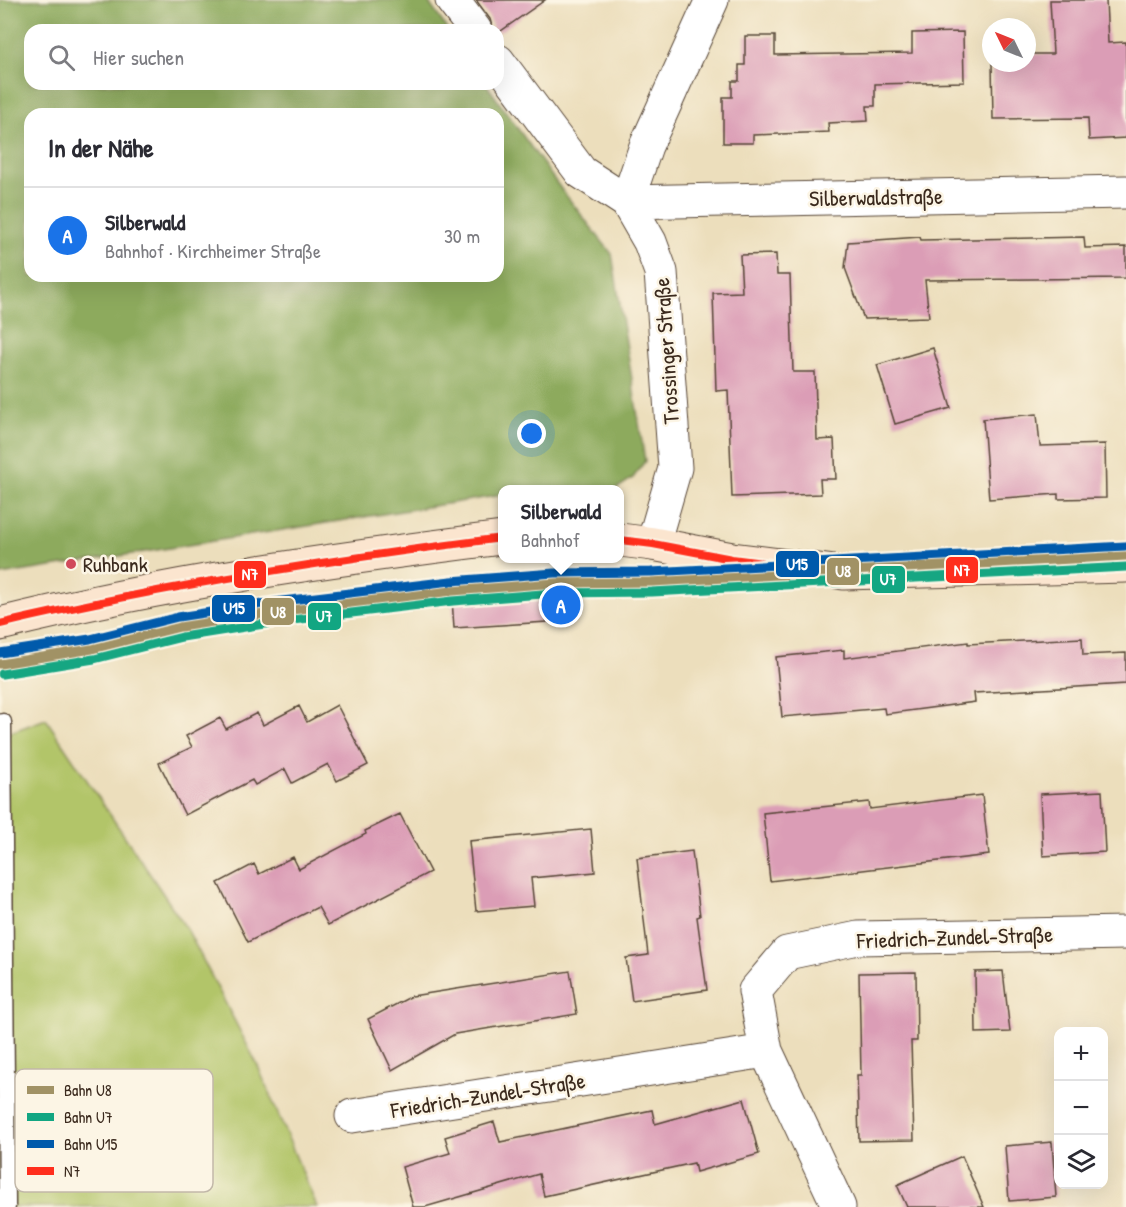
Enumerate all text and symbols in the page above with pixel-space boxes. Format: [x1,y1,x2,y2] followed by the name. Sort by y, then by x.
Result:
[982,18,1036,72] north arrow
[24,24,504,90] search box
[45,41,78,74] icon: search
[93,42,184,72] text: Hier suchen
[48,130,154,165] text: In der Nähe
[809,181,943,213] street label: Silberwaldstraße
[105,207,185,237] text: Silberwald
[63,222,72,249] text: A
[444,222,480,249] text: 30 m
[105,237,321,264] text: Bahnhof · Kirchheimer Straße
[646,277,686,425] street label: Trossinger Straße
[517,419,546,448] your location
[498,485,624,563] popup
[521,496,601,526] text: Silberwald
[521,526,580,553] text: Bahnhof
[83,549,148,579] place label: Ruhbank
[775,550,820,578] line badge: U15
[786,553,808,575] text: U15
[945,556,979,584] line badge: N7
[64,557,78,571] marker: Ruhbank
[826,557,860,586] line badge: U8
[954,559,970,581] text: N7
[233,560,267,589] line badge: N7
[835,560,851,582] text: U8
[242,563,258,585] text: N7
[871,565,906,594] line badge: U7
[880,568,896,590] text: U7
[542,582,580,628] pin: A
[211,594,256,623] line badge: U15
[223,597,245,619] text: U15
[261,597,295,626] line badge: U8
[270,601,286,623] text: U8
[307,602,342,631] line badge: U7
[316,605,332,627] text: U7
[855,919,1054,955] street label: Friedrich-Zundel-Straße
[1054,1027,1108,1189] map controls
[1054,1027,1108,1081] button: +
[388,1065,587,1125] street label: Friedrich-Zundel-Straße
[15,1069,213,1192] legend
[64,1079,112,1101] text: Bahn U8
[1054,1081,1108,1135] button: −
[64,1106,113,1128] text: Bahn U7
[64,1133,118,1155] text: Bahn U15
[1054,1135,1108,1189] button: layers
[64,1160,81,1182] text: N7

